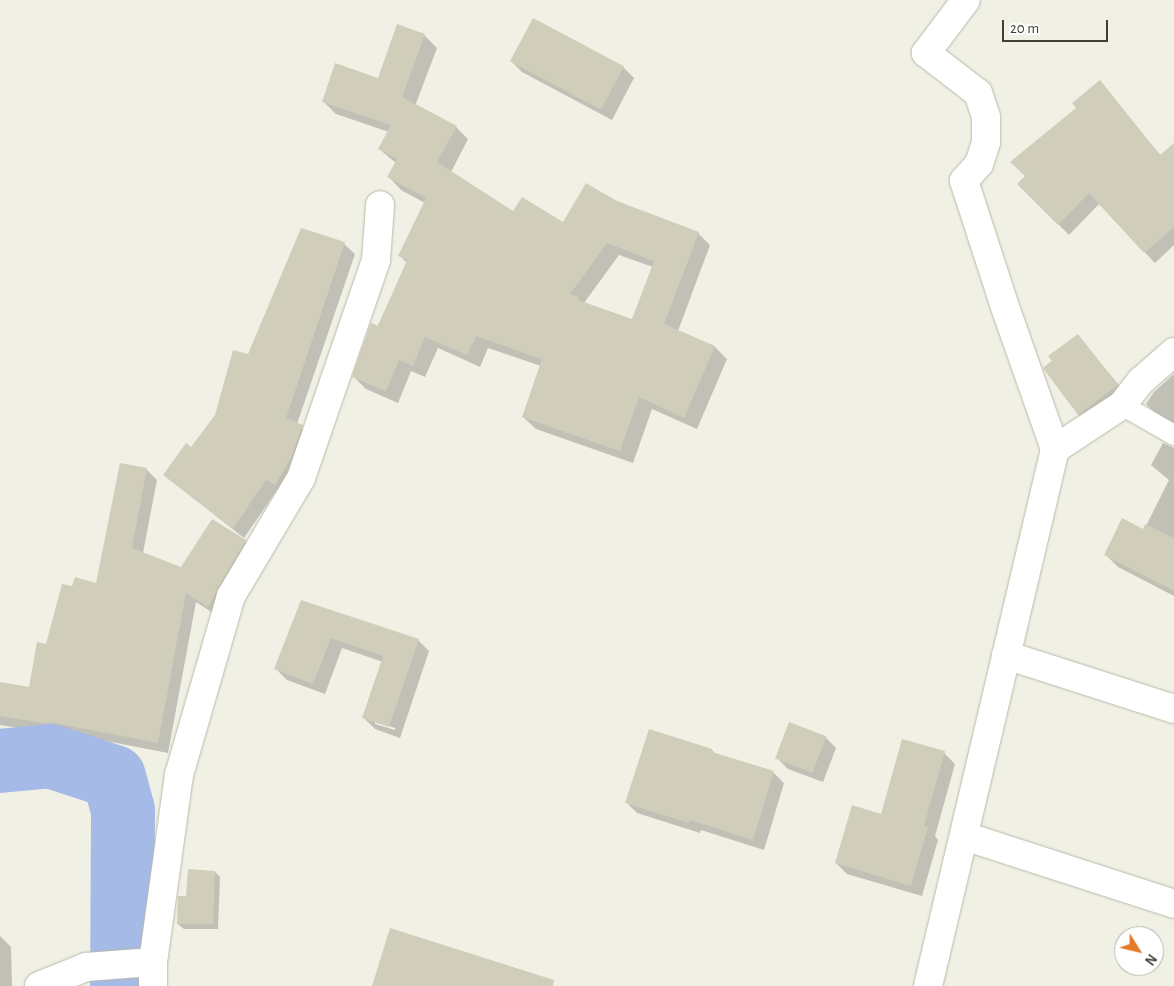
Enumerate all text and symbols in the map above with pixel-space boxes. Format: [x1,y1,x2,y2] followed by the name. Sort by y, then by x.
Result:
[1004,10,1110,42] scale bar
[1010,21,1039,36] text: 20 m
[1114,926,1164,976] north arrow
[1142,951,1159,967] text: N

